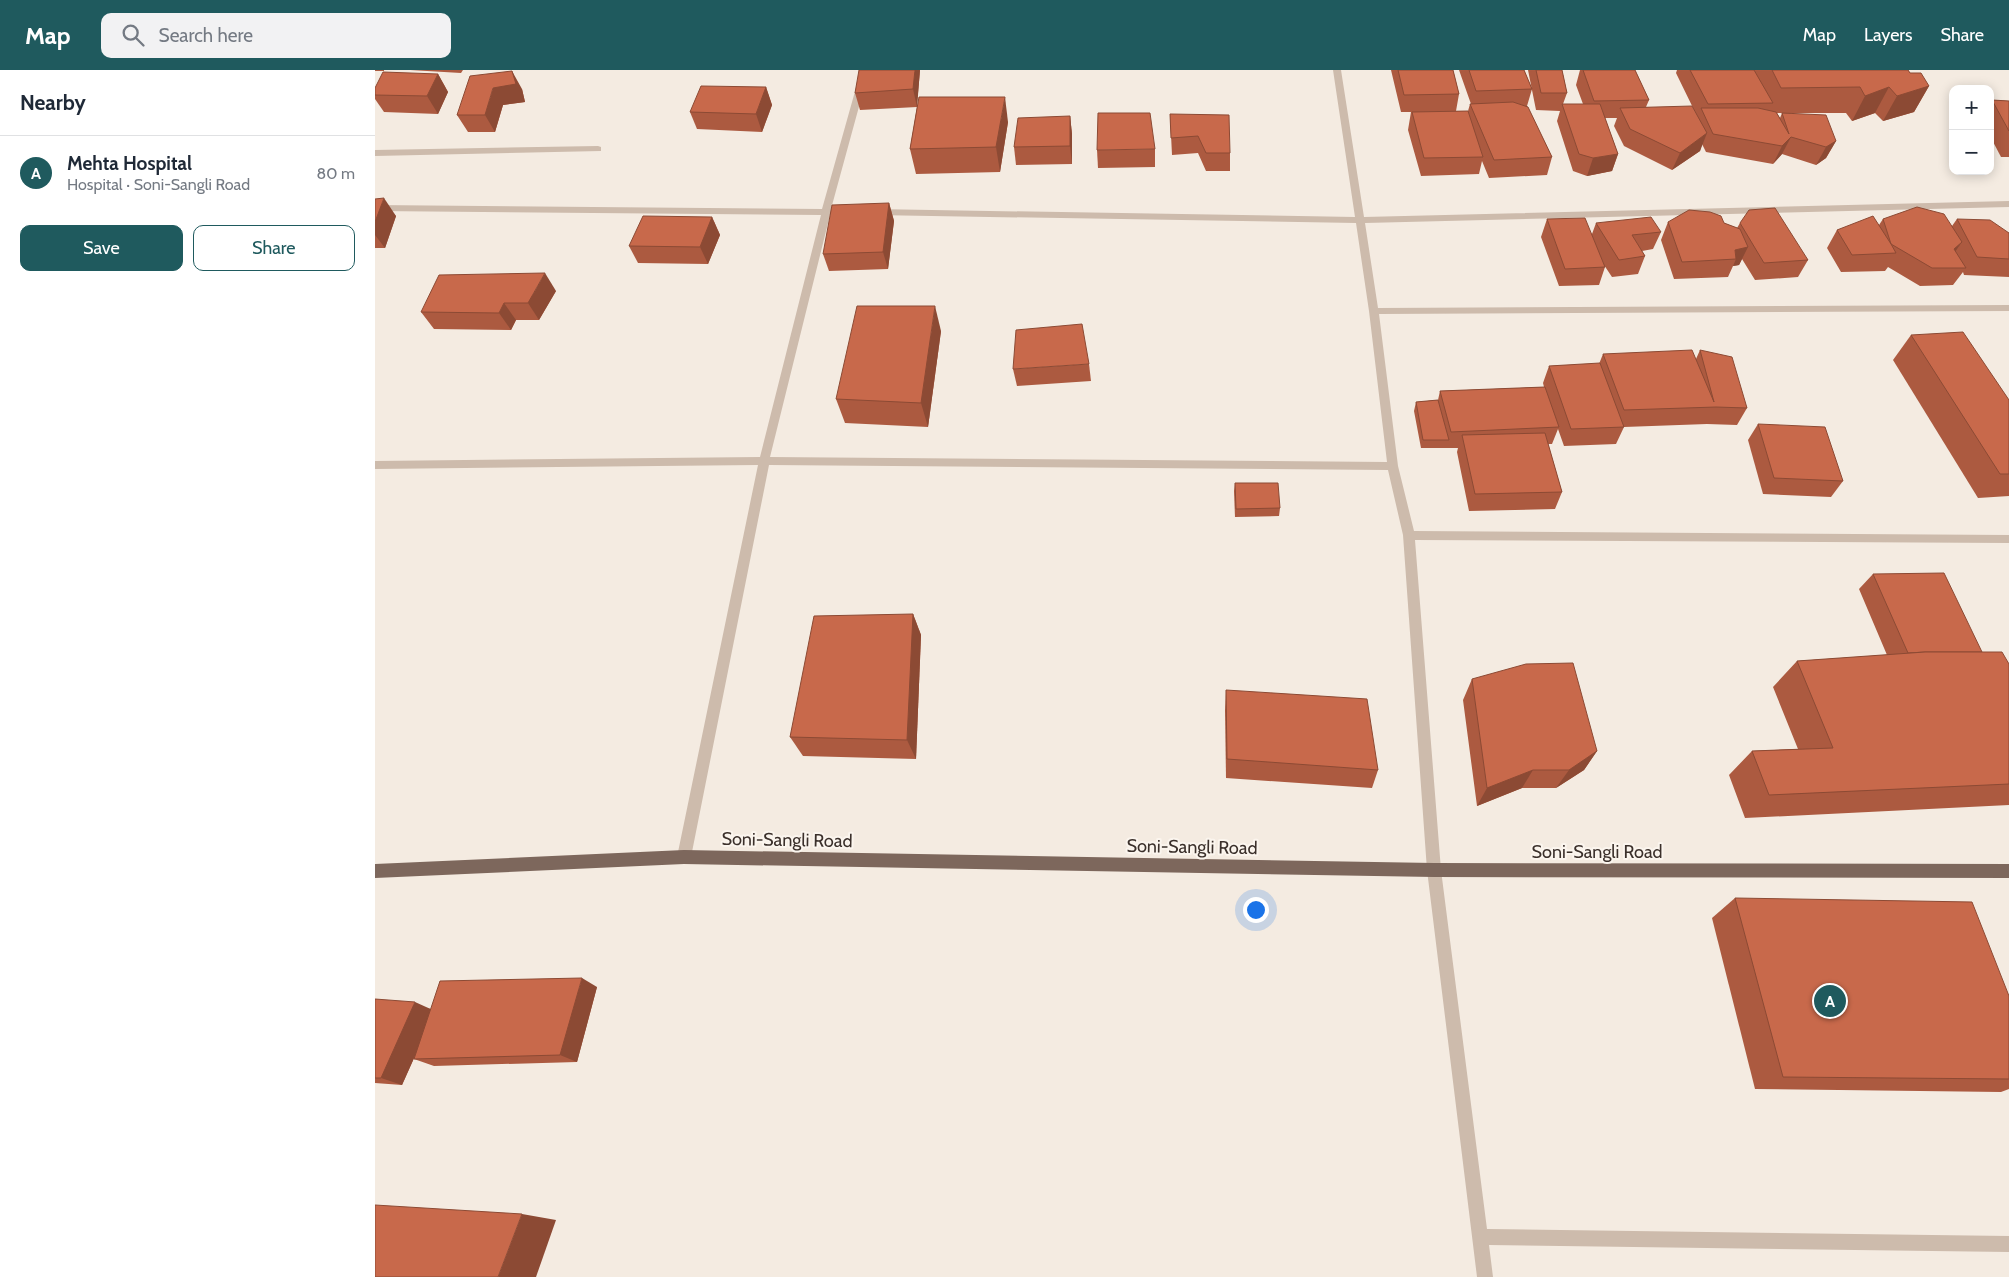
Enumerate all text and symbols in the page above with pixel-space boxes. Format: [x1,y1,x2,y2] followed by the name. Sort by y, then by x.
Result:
[101,13,451,58] search box
[25,21,71,50] text: Map
[119,21,147,49] icon: search
[159,24,253,47] text: Search here
[1803,24,1836,46] text: Map
[1864,24,1913,46] text: Layers
[1941,24,1984,46] text: Share
[1949,85,1994,175] map controls
[1949,85,1994,130] button: +
[20,90,86,115] text: Nearby
[1949,130,1994,175] button: −
[67,152,192,175] text: Mehta Hospital
[31,164,41,183] text: A
[317,164,355,183] text: 80 m
[67,175,250,194] text: Hospital · Soni-Sangli Road
[20,225,183,271] button: Save
[193,225,355,271] button: Share
[721,828,853,852] street label: Soni-Sangli Road
[1126,835,1258,859] street label: Soni-Sangli Road
[1531,841,1663,863] street label: Soni-Sangli Road
[1243,897,1269,923] your location
[1814,982,1846,1020] pin: A

